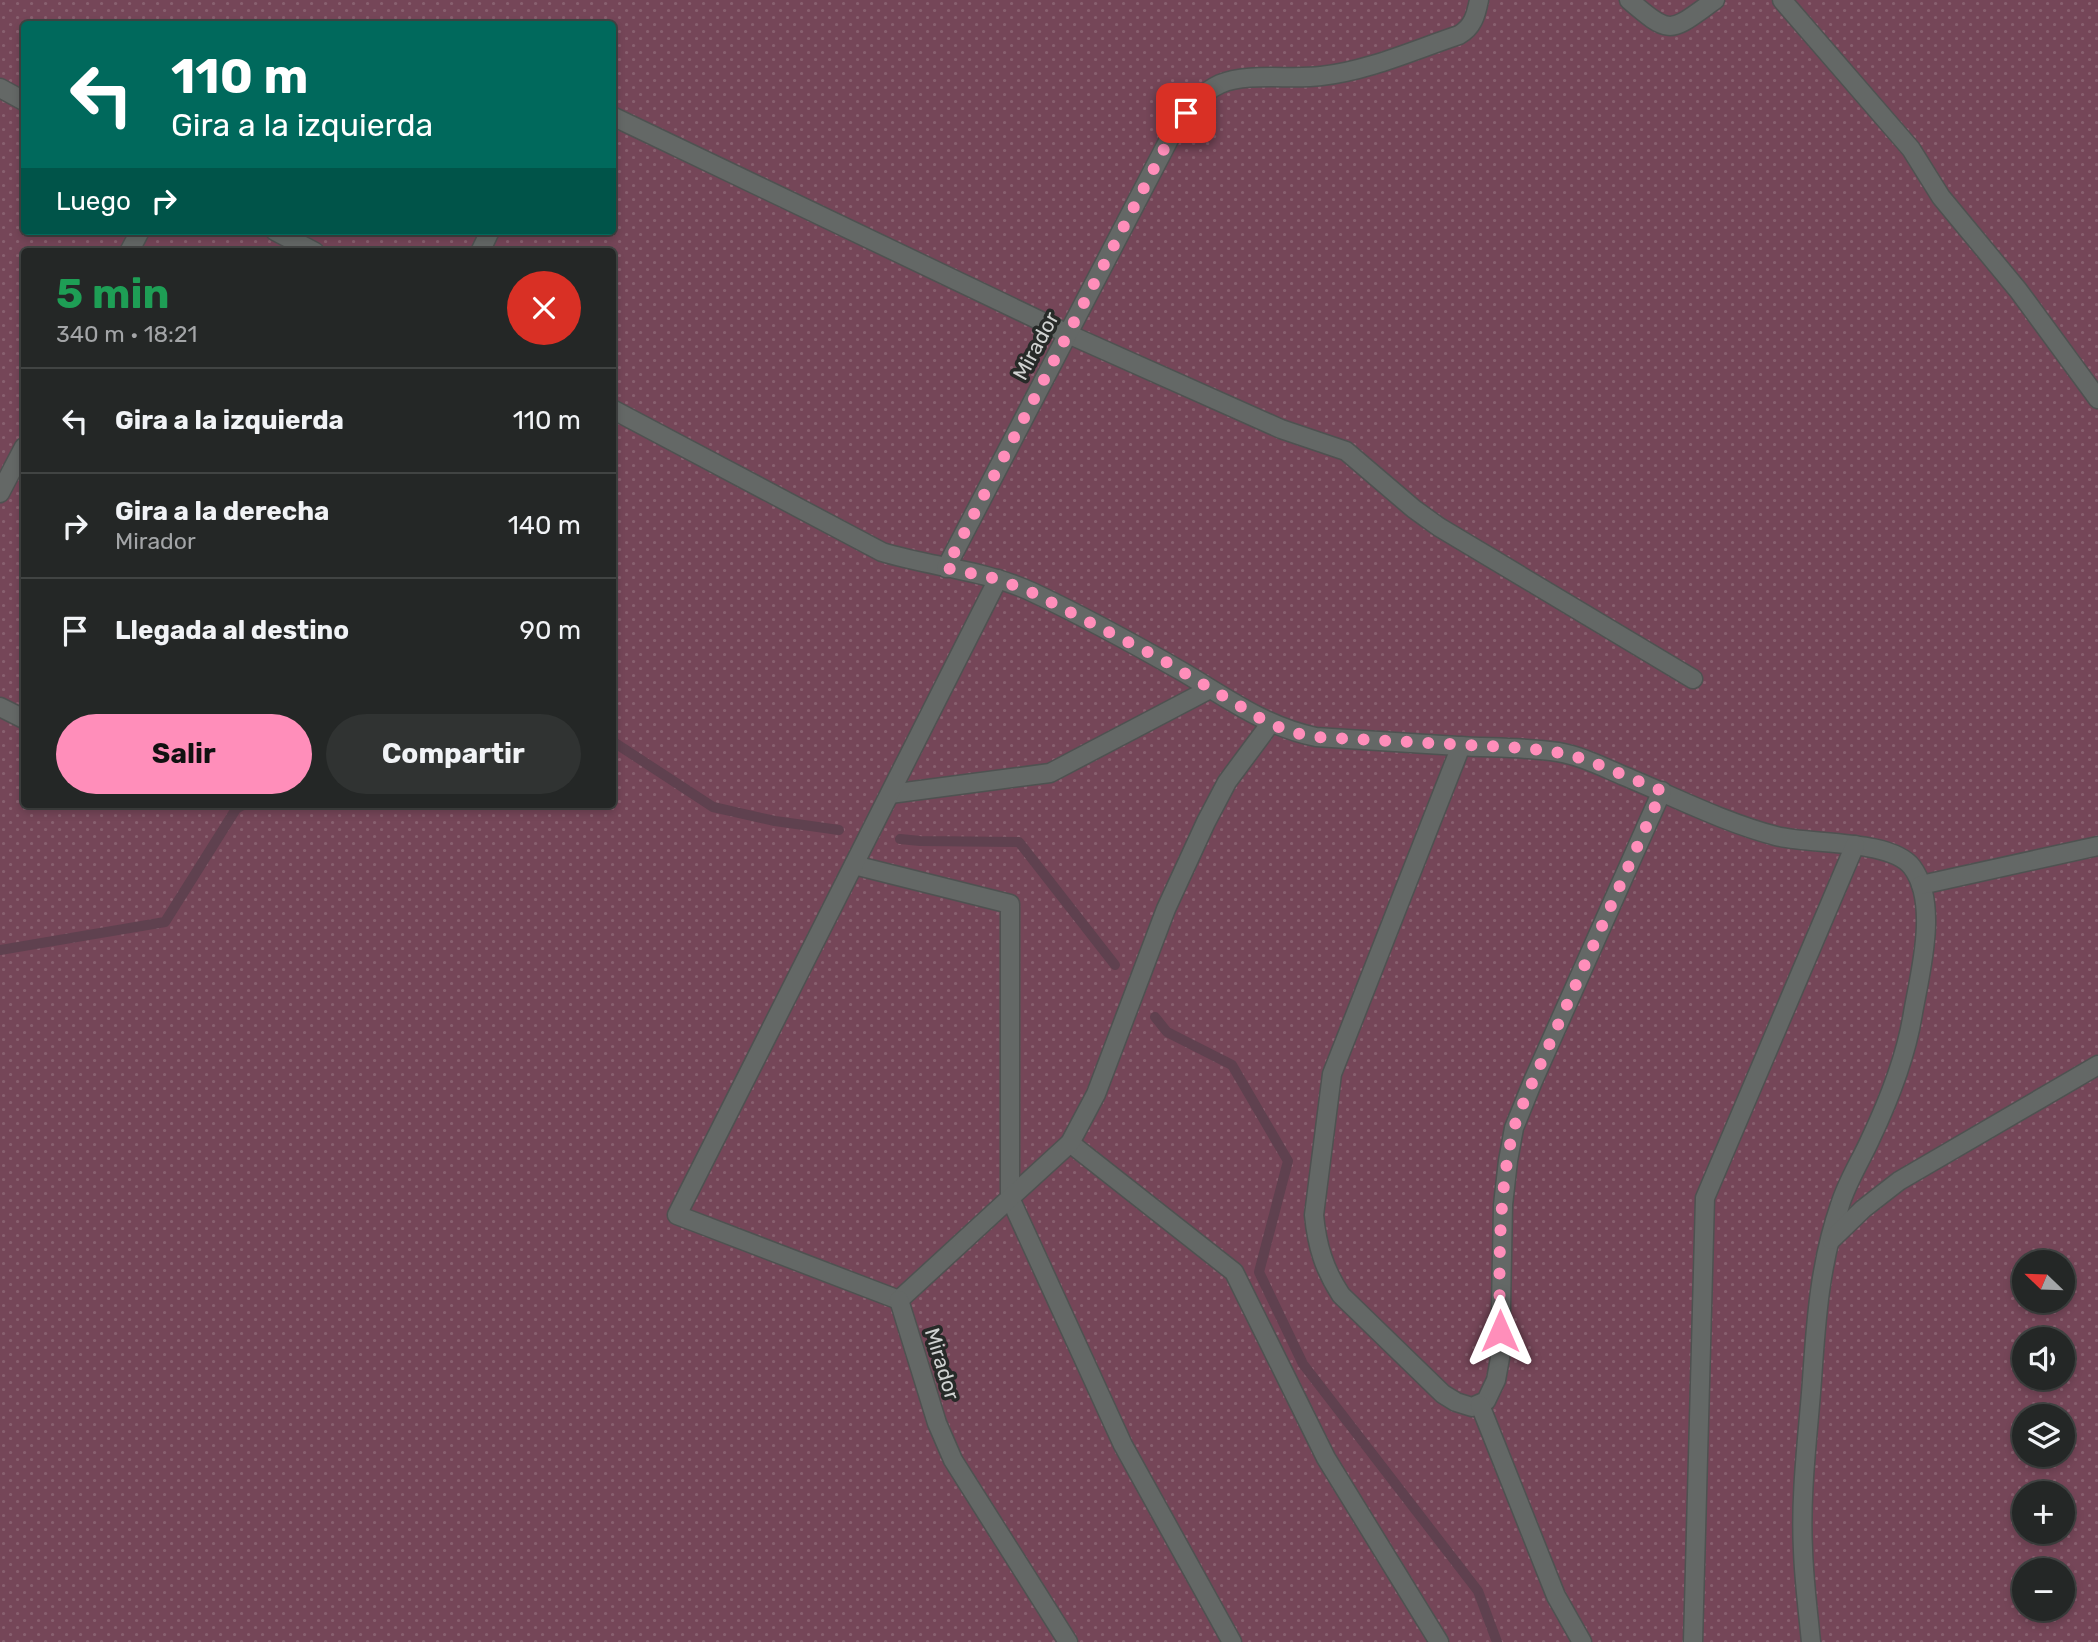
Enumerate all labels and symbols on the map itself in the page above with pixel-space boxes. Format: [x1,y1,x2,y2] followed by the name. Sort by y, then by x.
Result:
[1156,83,1216,143] pin
[1007,307,1064,384] street label: Mirador
[2012,1250,2076,1312] north arrow
[1463,1294,1537,1368] position arrow
[920,1325,965,1403] street label: Mirador

